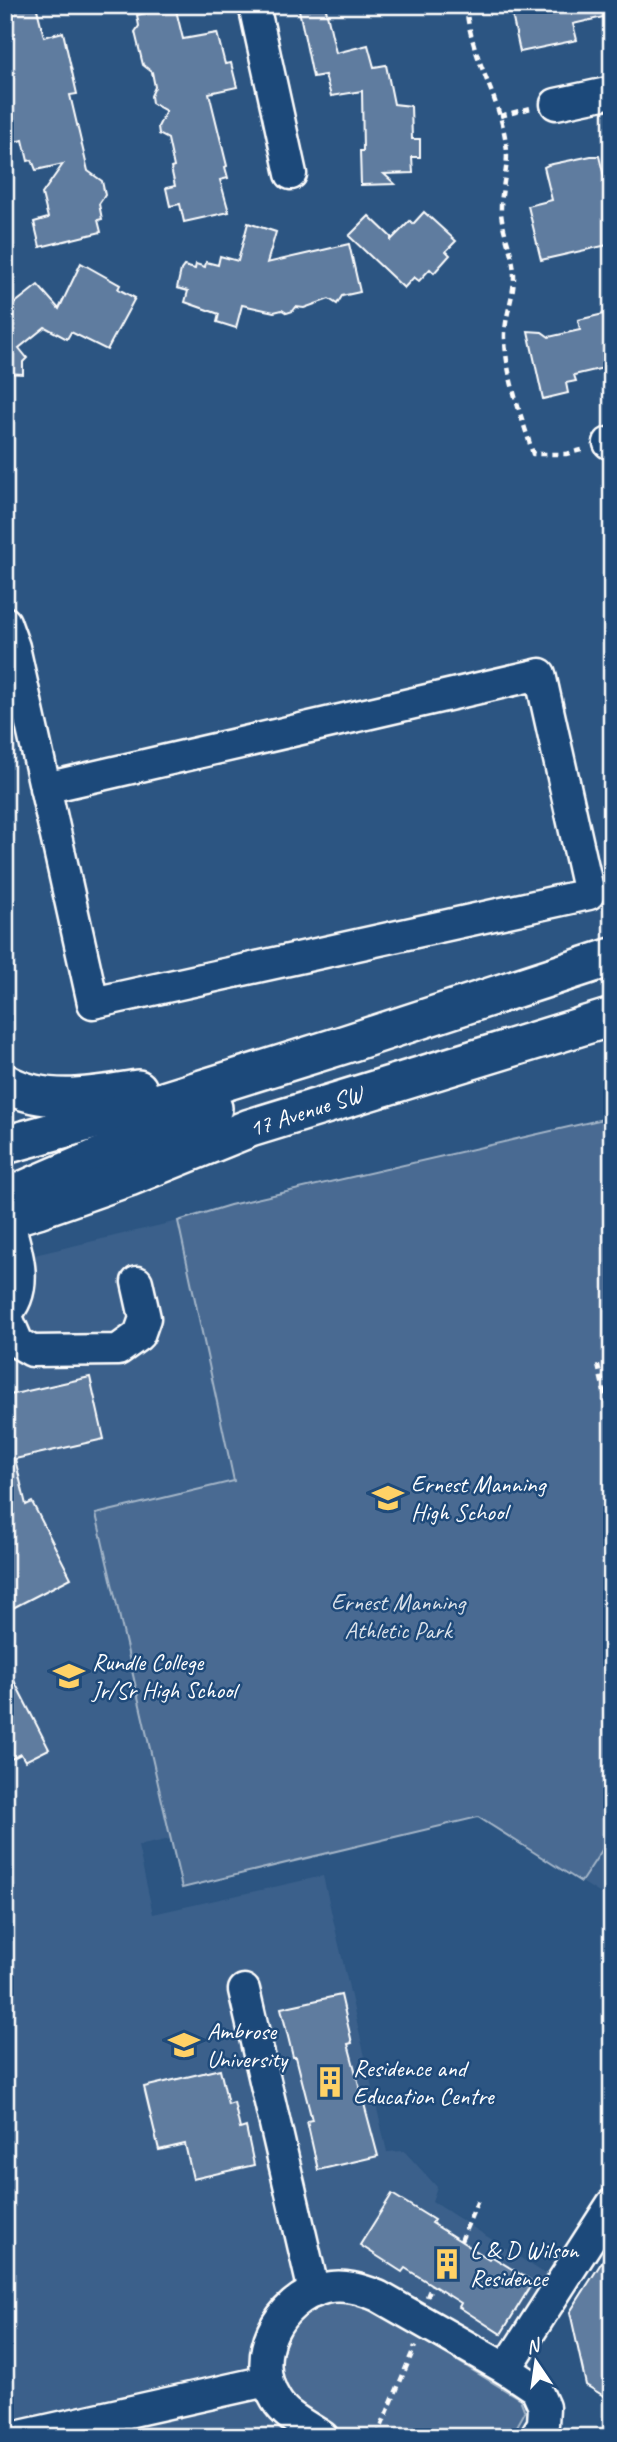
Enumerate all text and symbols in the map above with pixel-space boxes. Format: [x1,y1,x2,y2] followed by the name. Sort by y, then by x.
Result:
[245,1078,369,1143] street label: 17 Avenue SW
[411,1469,548,1527] place label: Ernest Manning High School
[371,1481,405,1515] school or university icon: Ernest Manning High School
[331,1587,468,1645] park label: Ernest Manning Athletic Park
[91,1647,240,1705] place label: Rundle College Jr/Sr High School
[52,1659,86,1693] school or university icon: Rundle College Jr/Sr High School
[207,2016,289,2074] place label: Ambrose University
[167,2028,201,2062] school or university icon: Ambrose University
[353,2053,496,2111] place label: Residence and Education Centre
[313,2065,347,2099] building icon: Residence and Education Centre
[470,2235,580,2293] place label: L & D Wilson Residence
[430,2247,464,2281] building icon: L & D Wilson Residence
[502,2326,572,2396] north arrow
[524,2333,544,2359] text: N

